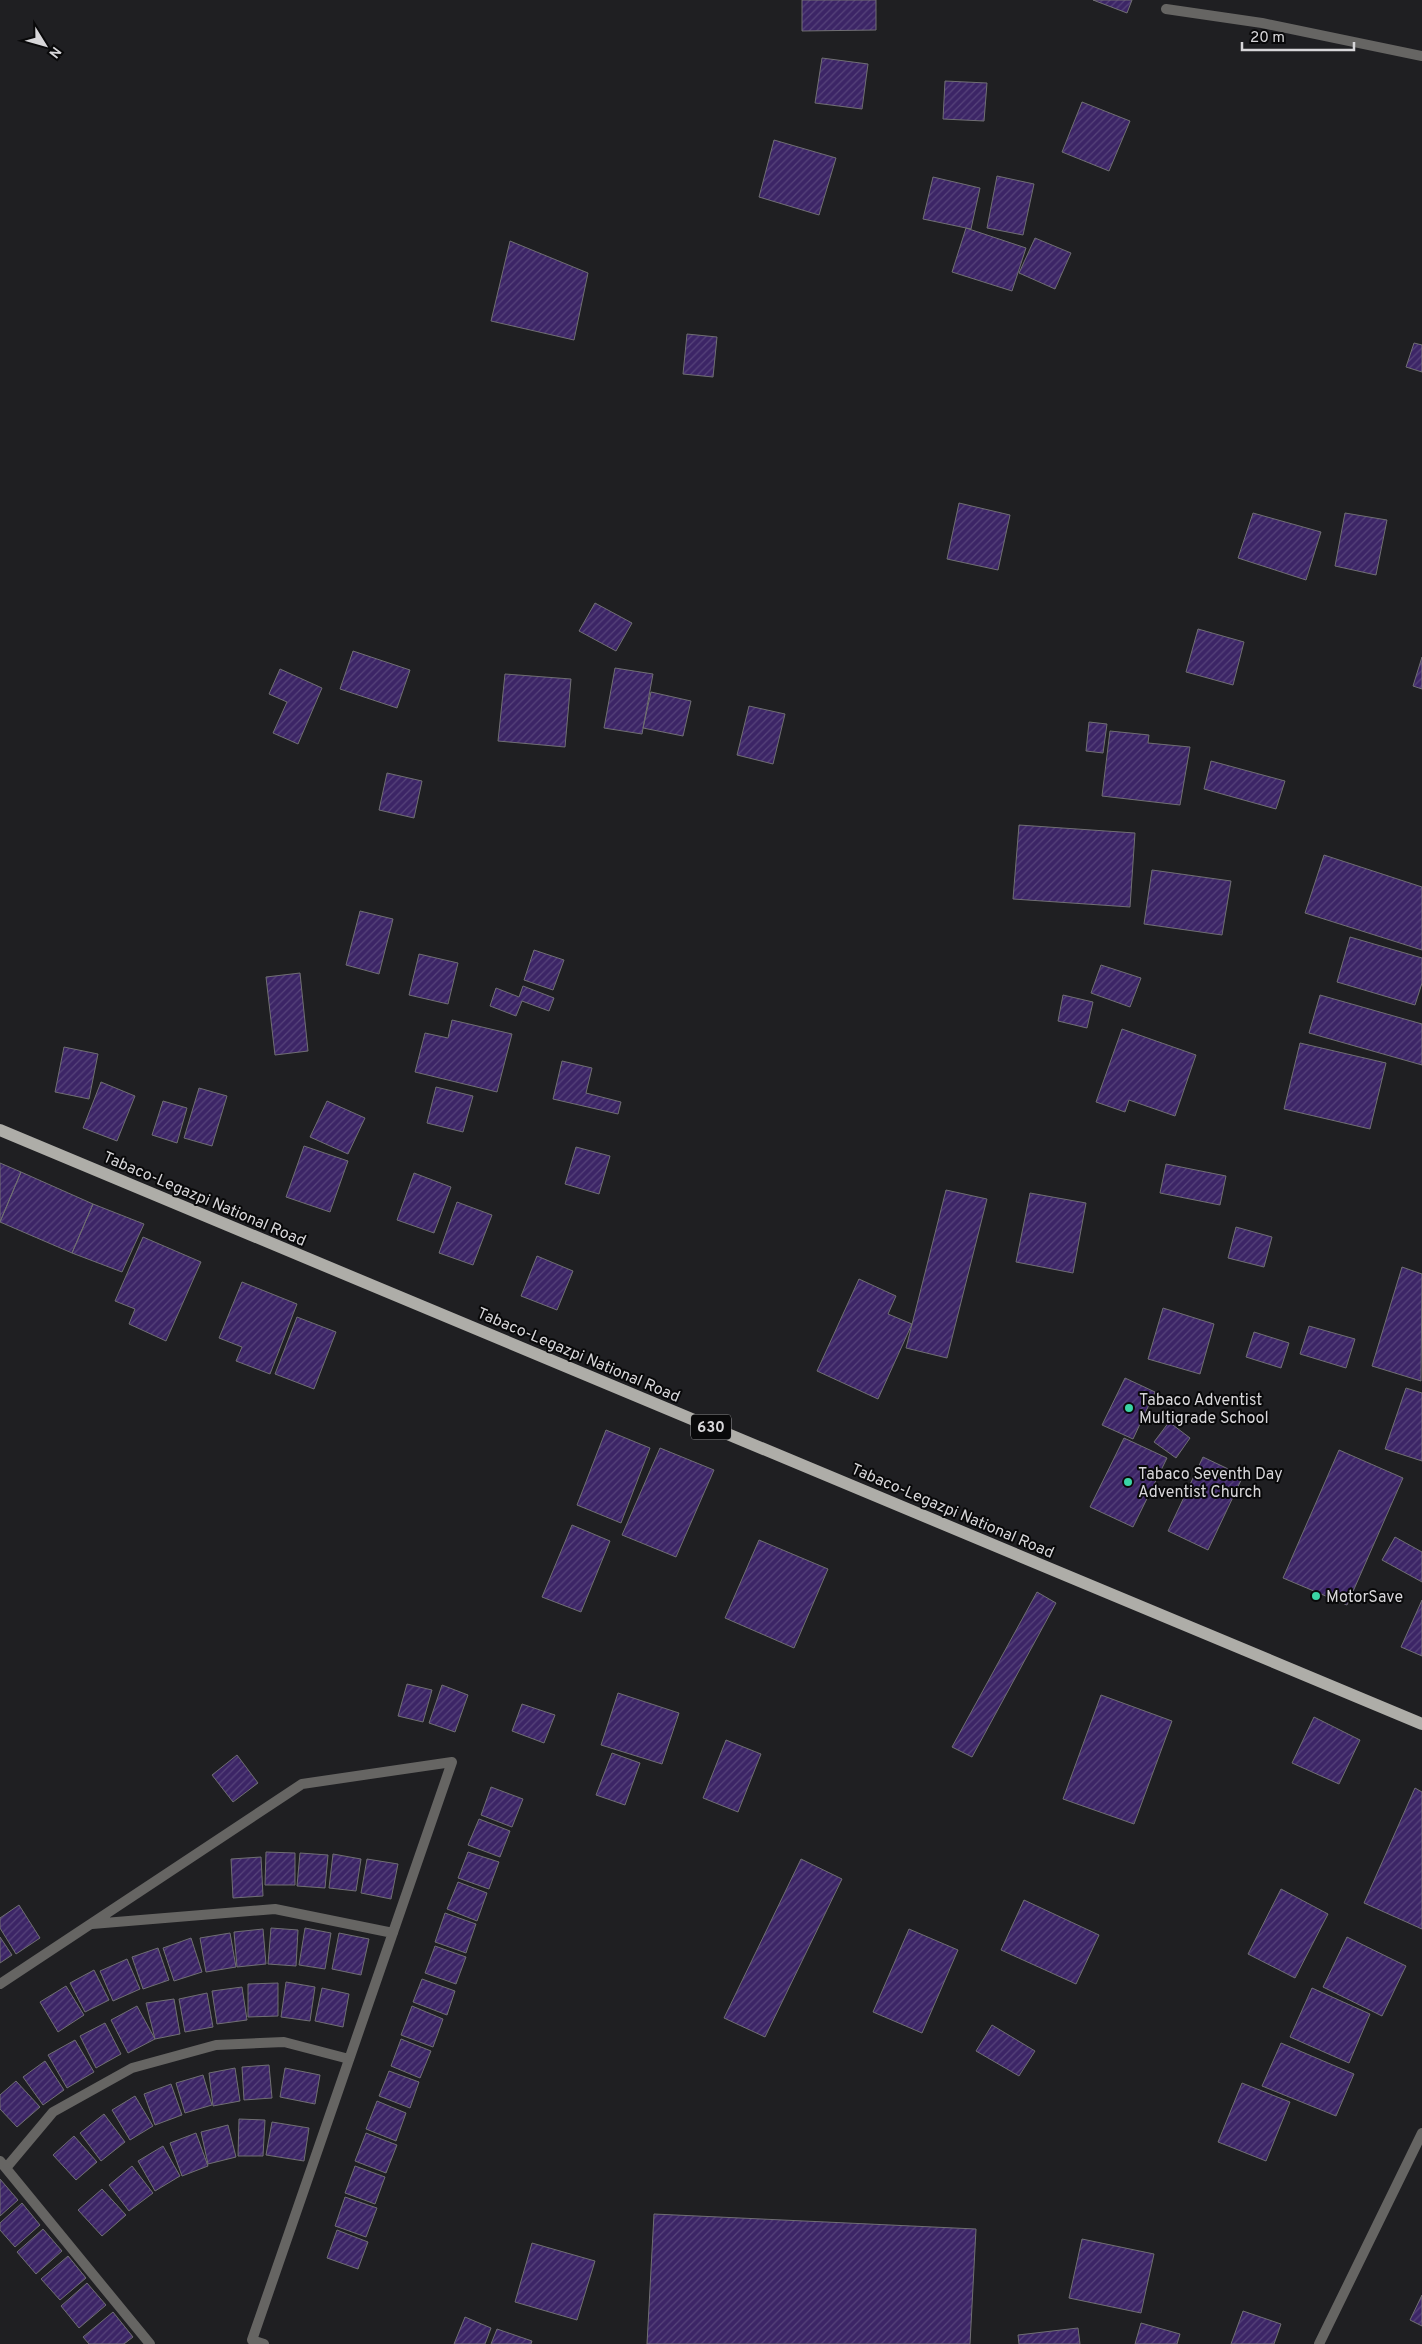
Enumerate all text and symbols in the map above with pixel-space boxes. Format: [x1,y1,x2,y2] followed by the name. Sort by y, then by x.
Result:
[20,20,70,70] north arrow
[1242,20,1354,52] scale bar
[1250,29,1285,48] text: 20 m
[44,43,64,61] text: N
[100,1148,309,1252] street label: Tabaco-Legazpi National Road
[474,1304,683,1408] street label: Tabaco-Legazpi National Road
[1139,1391,1269,1429] place label: Tabaco Adventist Multigrade School
[1123,1402,1135,1414] marker: Tabaco Adventist Multigrade School
[691,1414,731,1440] road number: 630
[848,1460,1057,1564] street label: Tabaco-Legazpi National Road
[1138,1465,1283,1503] place label: Tabaco Seventh Day Adventist Church
[1122,1476,1134,1488] marker: Tabaco Seventh Day Adventist Church
[1326,1588,1403,1608] place label: MotorSave
[1310,1590,1322,1602] marker: MotorSave

